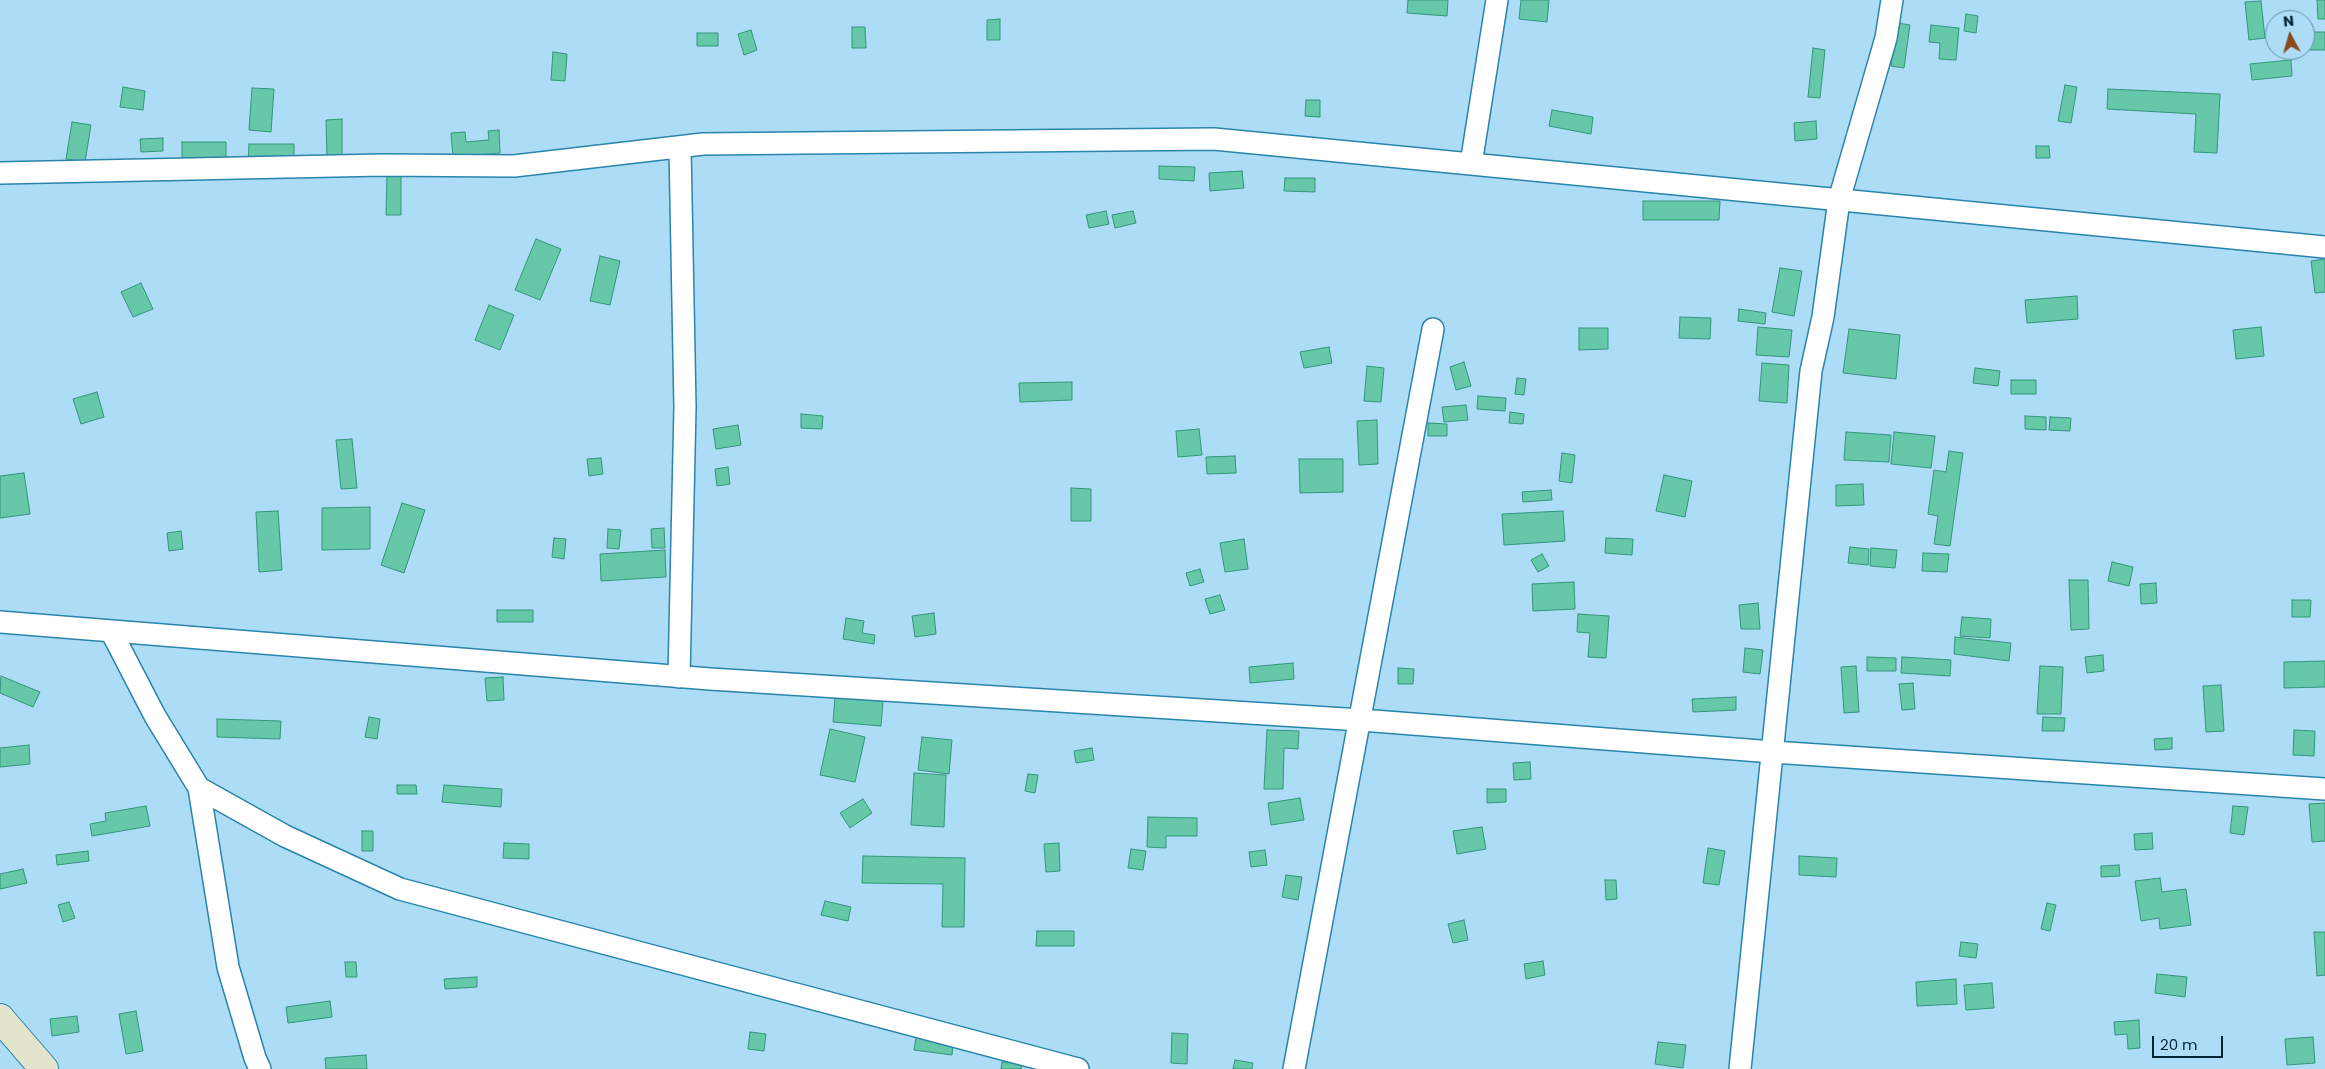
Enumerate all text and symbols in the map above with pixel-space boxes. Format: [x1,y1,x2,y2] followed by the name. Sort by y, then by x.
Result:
[2265,10,2315,60] north arrow
[2282,11,2295,32] text: N
[2155,1026,2226,1058] scale bar
[2160,1034,2198,1055] text: 20 m

